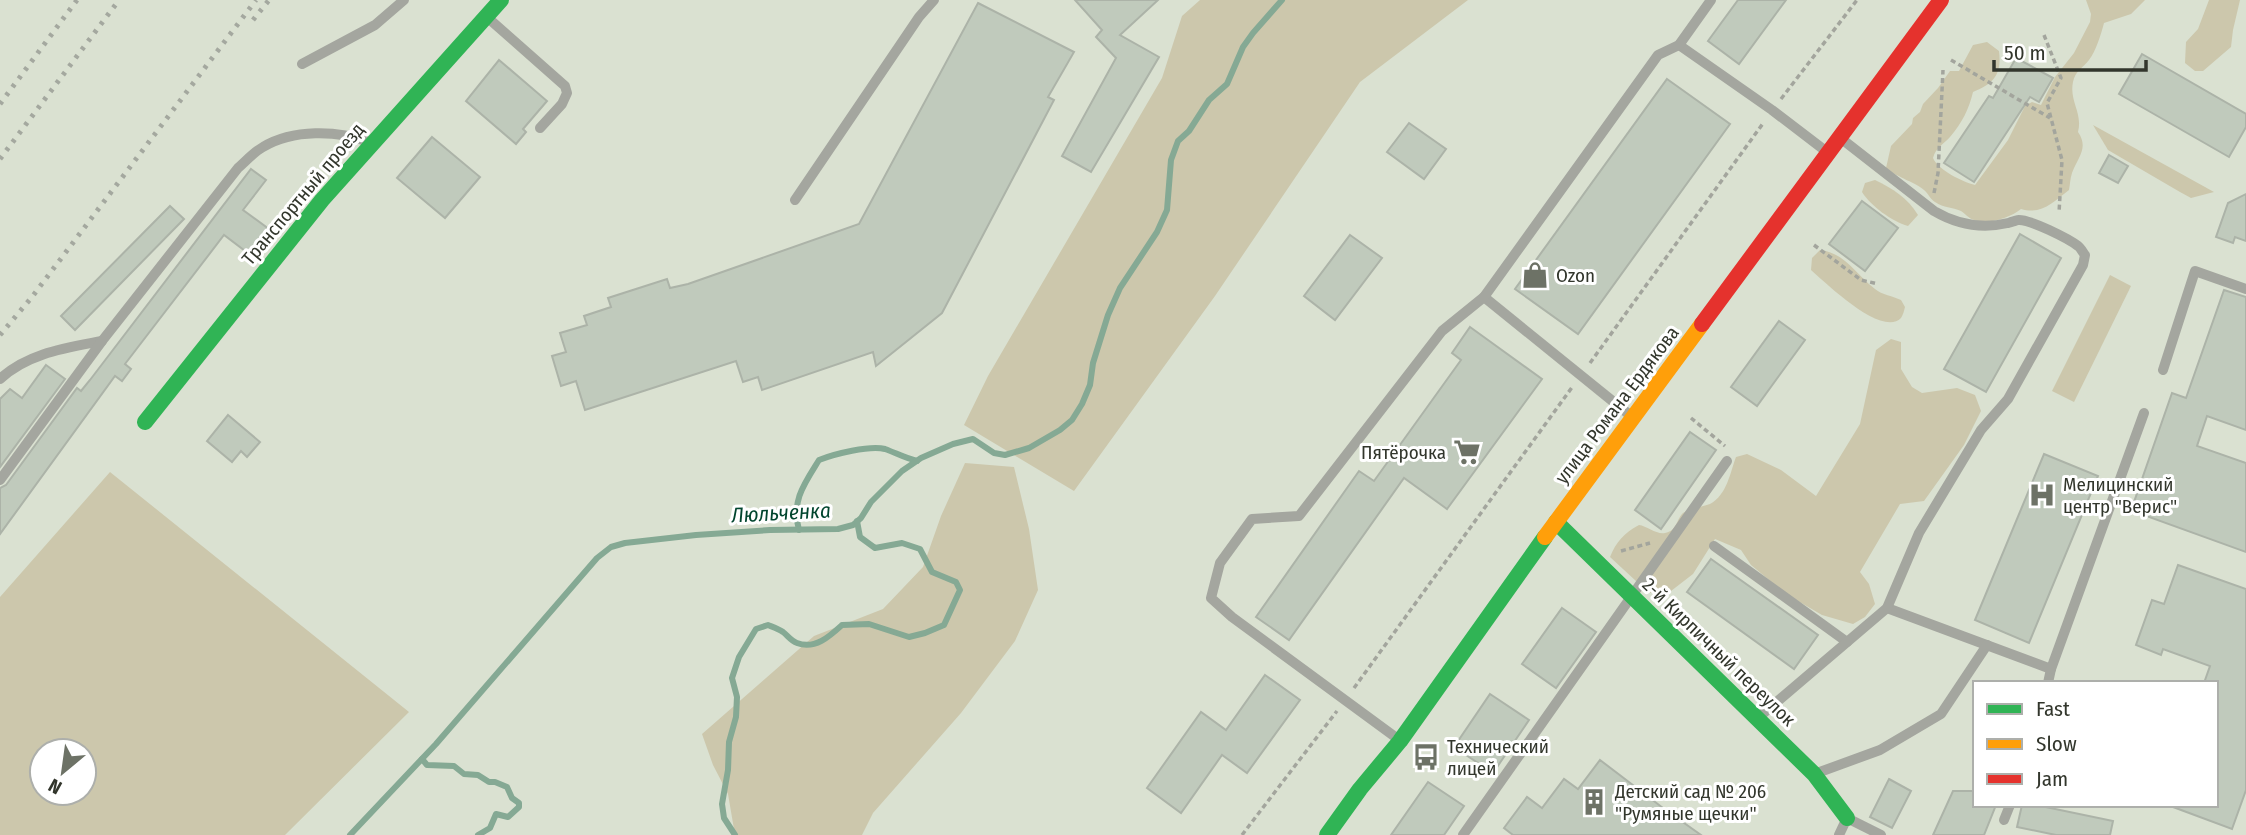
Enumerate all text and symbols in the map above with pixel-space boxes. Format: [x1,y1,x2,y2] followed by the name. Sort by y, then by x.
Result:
[1994,28,2146,72] scale bar
[2004,40,2046,66] text: 50 m
[237,118,369,270] street label: Транспортный проезд
[1520,260,1550,290] shop icon: Ozon
[1556,264,1595,287] place label: Ozon
[1550,322,1684,488] street label: улица Романа Ердякова
[1452,437,1482,467] supermarket icon: Пятёрочка
[1361,441,1446,464] place label: Пятёрочка
[2063,473,2177,518] place label: Мелицинский центр "Верис"
[2027,480,2057,510] hospital icon: Мелицинский центр "Верис"
[730,497,831,529] water label: Люльченка
[1638,573,1800,731] street label: 2-й Кирпичный переулок
[1973,681,2218,807] legend
[2036,696,2070,722] text: Fast
[2036,731,2077,757] text: Slow
[1447,735,1549,780] place label: Технический лицей
[28,737,98,807] north arrow
[1411,742,1441,772] bus stop icon: Технический лицей
[2036,766,2068,792] text: Jam
[44,774,66,799] text: N
[1614,780,1766,825] place label: Детский сад № 206 "Румяные щечки"
[1579,787,1609,817] building icon: Детский сад № 206 "Румяные щечки"

